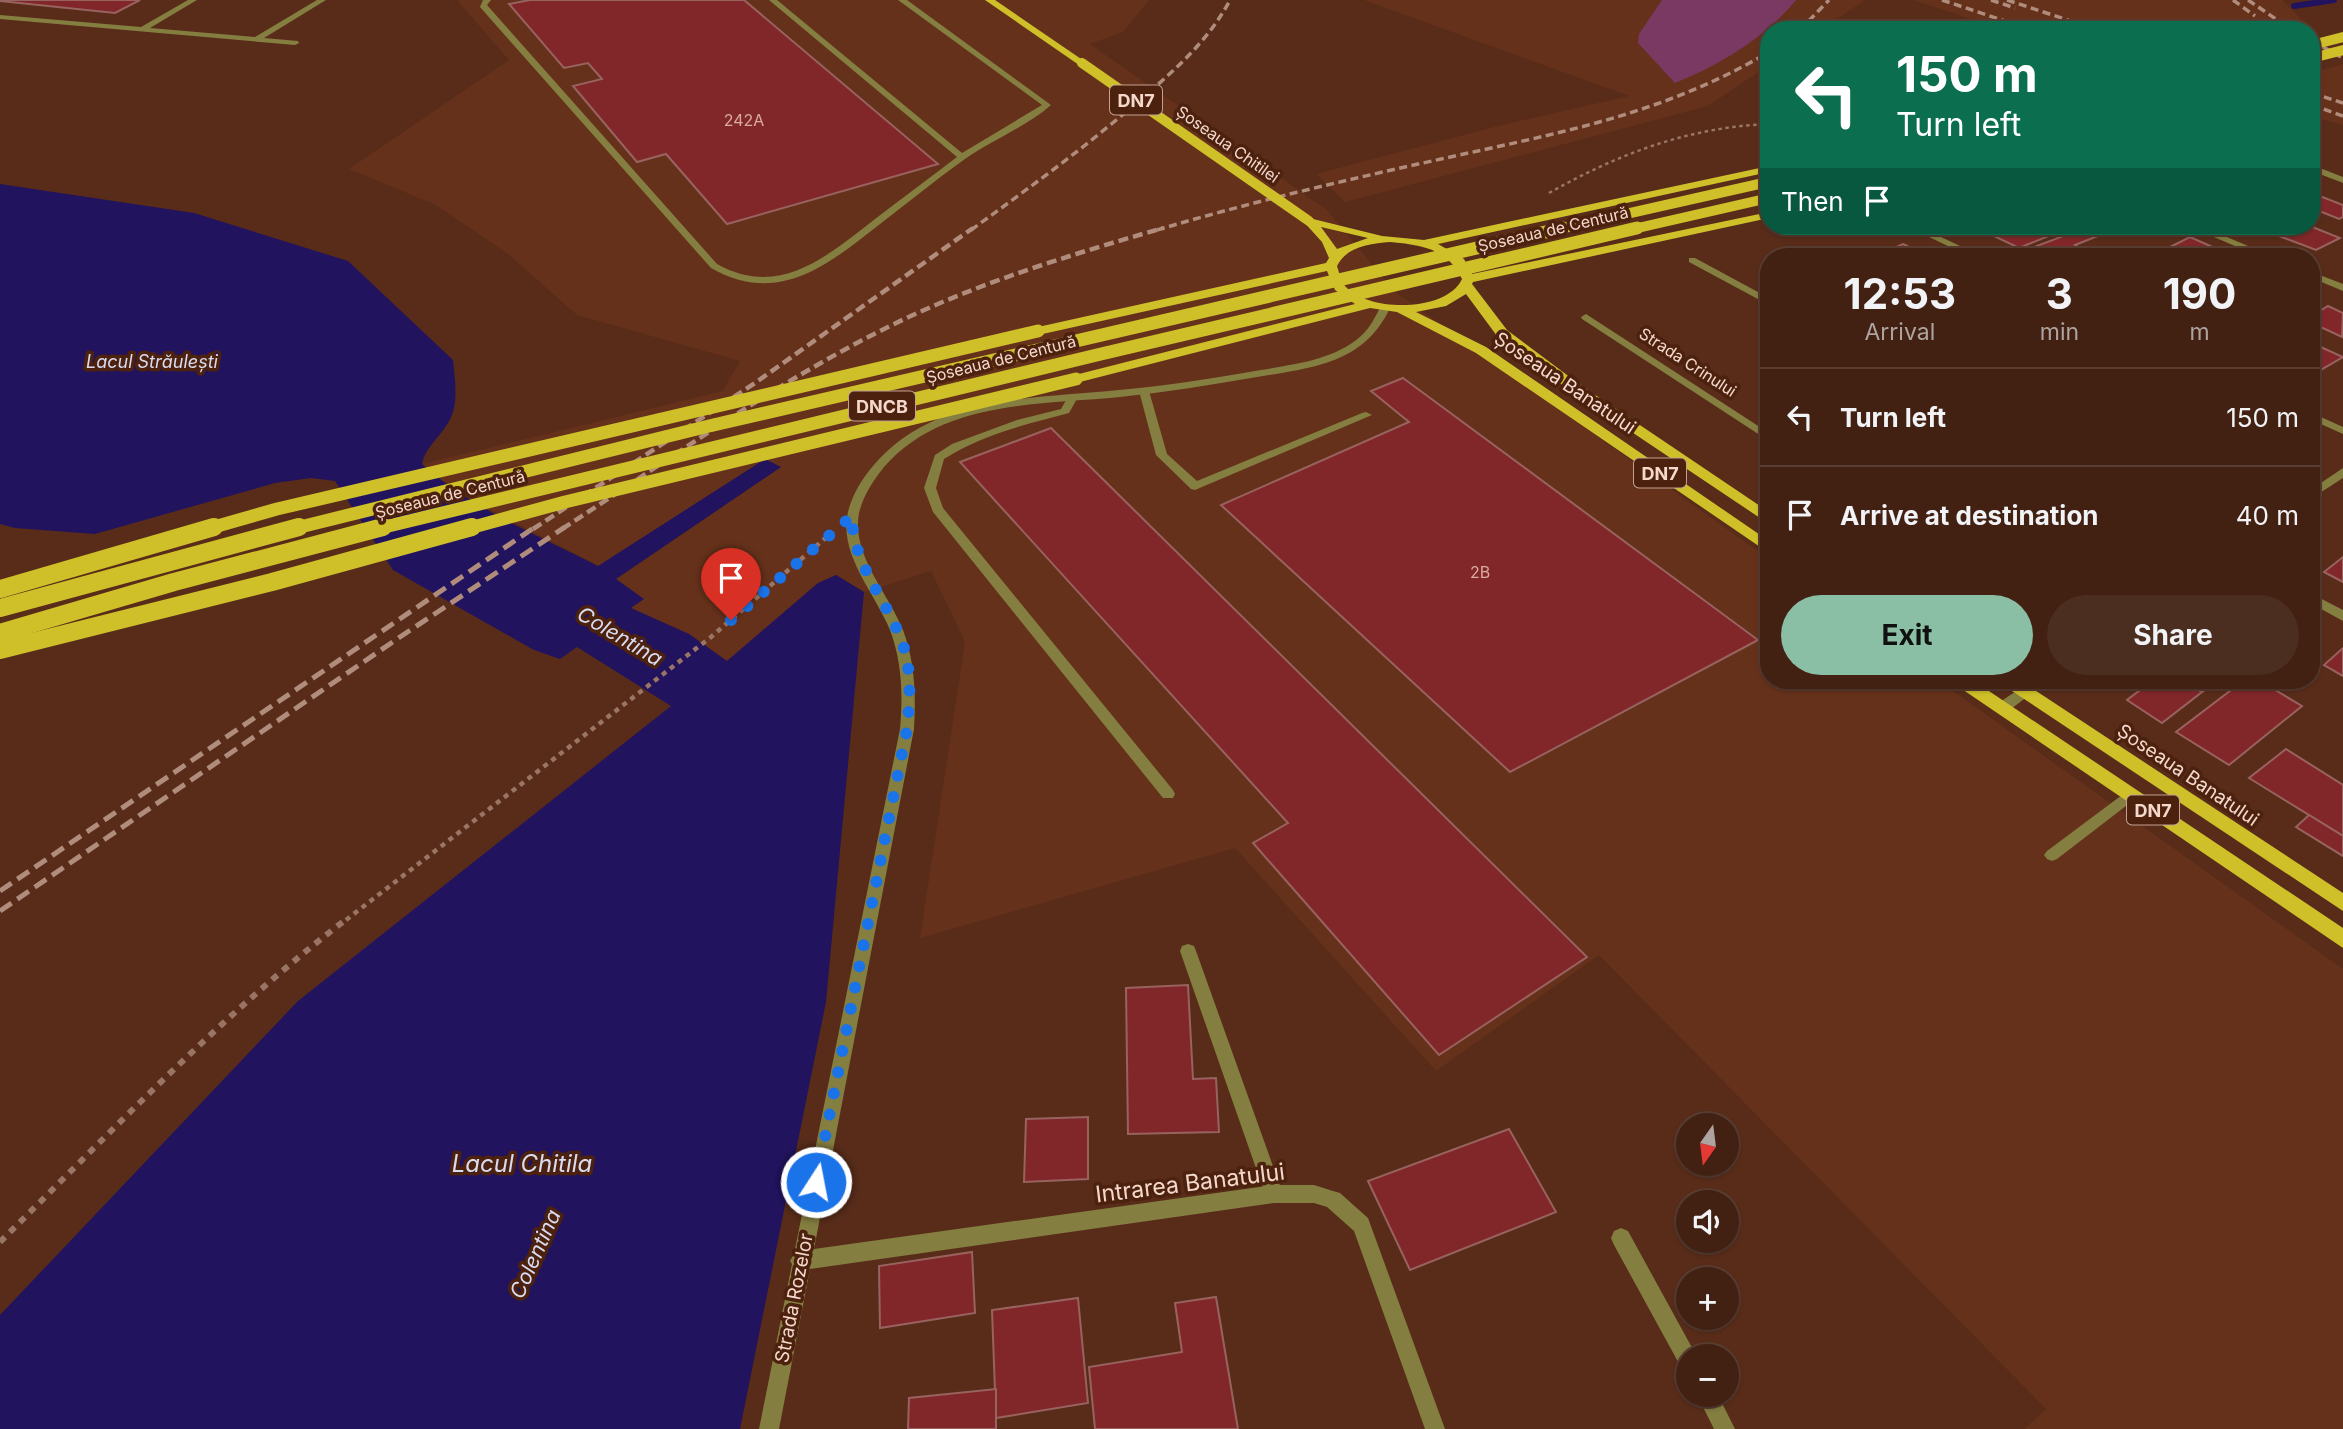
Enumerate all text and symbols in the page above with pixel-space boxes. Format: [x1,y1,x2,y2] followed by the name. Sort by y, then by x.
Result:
[1896,45,2038,104] text: 150 m
[1781,49,1872,140] icon: left
[1110,86,1162,114] road number: DN7
[1173,101,1283,187] street label: Șoseaua Chitilei
[1896,105,2021,144] text: Turn left
[724,110,764,130] house number: 242A
[1858,182,1896,220] icon: arrive
[1781,186,1844,217] text: Then
[1476,202,1630,256] street label: Șoseaua de Centură
[1844,268,1956,319] text: 12:53
[2046,268,2073,319] text: 3
[2163,268,2236,319] text: 190
[1864,318,1935,346] text: Arrival
[2040,318,2079,346] text: min
[2189,318,2210,346] text: m
[1636,323,1740,401] street label: Strada Crinului
[1490,327,1640,439] street label: Șoseaua Banatului
[924,331,1078,387] street label: Șoseaua de Centură
[86,351,219,373] water label: Lacul Străulești
[849,392,915,420] road number: DNCB
[1781,398,1819,436] icon: left
[1840,402,1946,433] text: Turn left
[2226,402,2299,433] text: 150 m
[1634,458,1686,488] road number: DN7
[373,466,527,522] street label: Șoseaua de Centură
[1781,496,1819,534] icon: arrive
[1840,500,2099,531] text: Arrive at destination
[2236,500,2299,531] text: 40 m
[701,548,761,620] pin
[712,559,750,597] icon: arrive
[1470,562,1490,582] house number: 2B
[1781,595,2033,675] button: Exit
[2047,595,2299,675] button: Share
[573,601,667,671] water label: Colentina
[2113,719,2263,831] street label: Șoseaua Banatului
[2127,796,2179,824] road number: DN7
[1676,1113,1740,1176] north arrow
[1676,1113,1739,1407] map controls
[779,1145,853,1219] position arrow
[452,1149,592,1178] water label: Lacul Chitila
[1094,1157,1286,1209] street label: Intrarea Banatului
[1676,1190,1739,1253] button: sound
[504,1206,566,1302] water label: Colentina
[770,1231,818,1365] street label: Strada Rozelor
[1676,1267,1739,1330] button: +
[1676,1344,1739,1407] button: −

